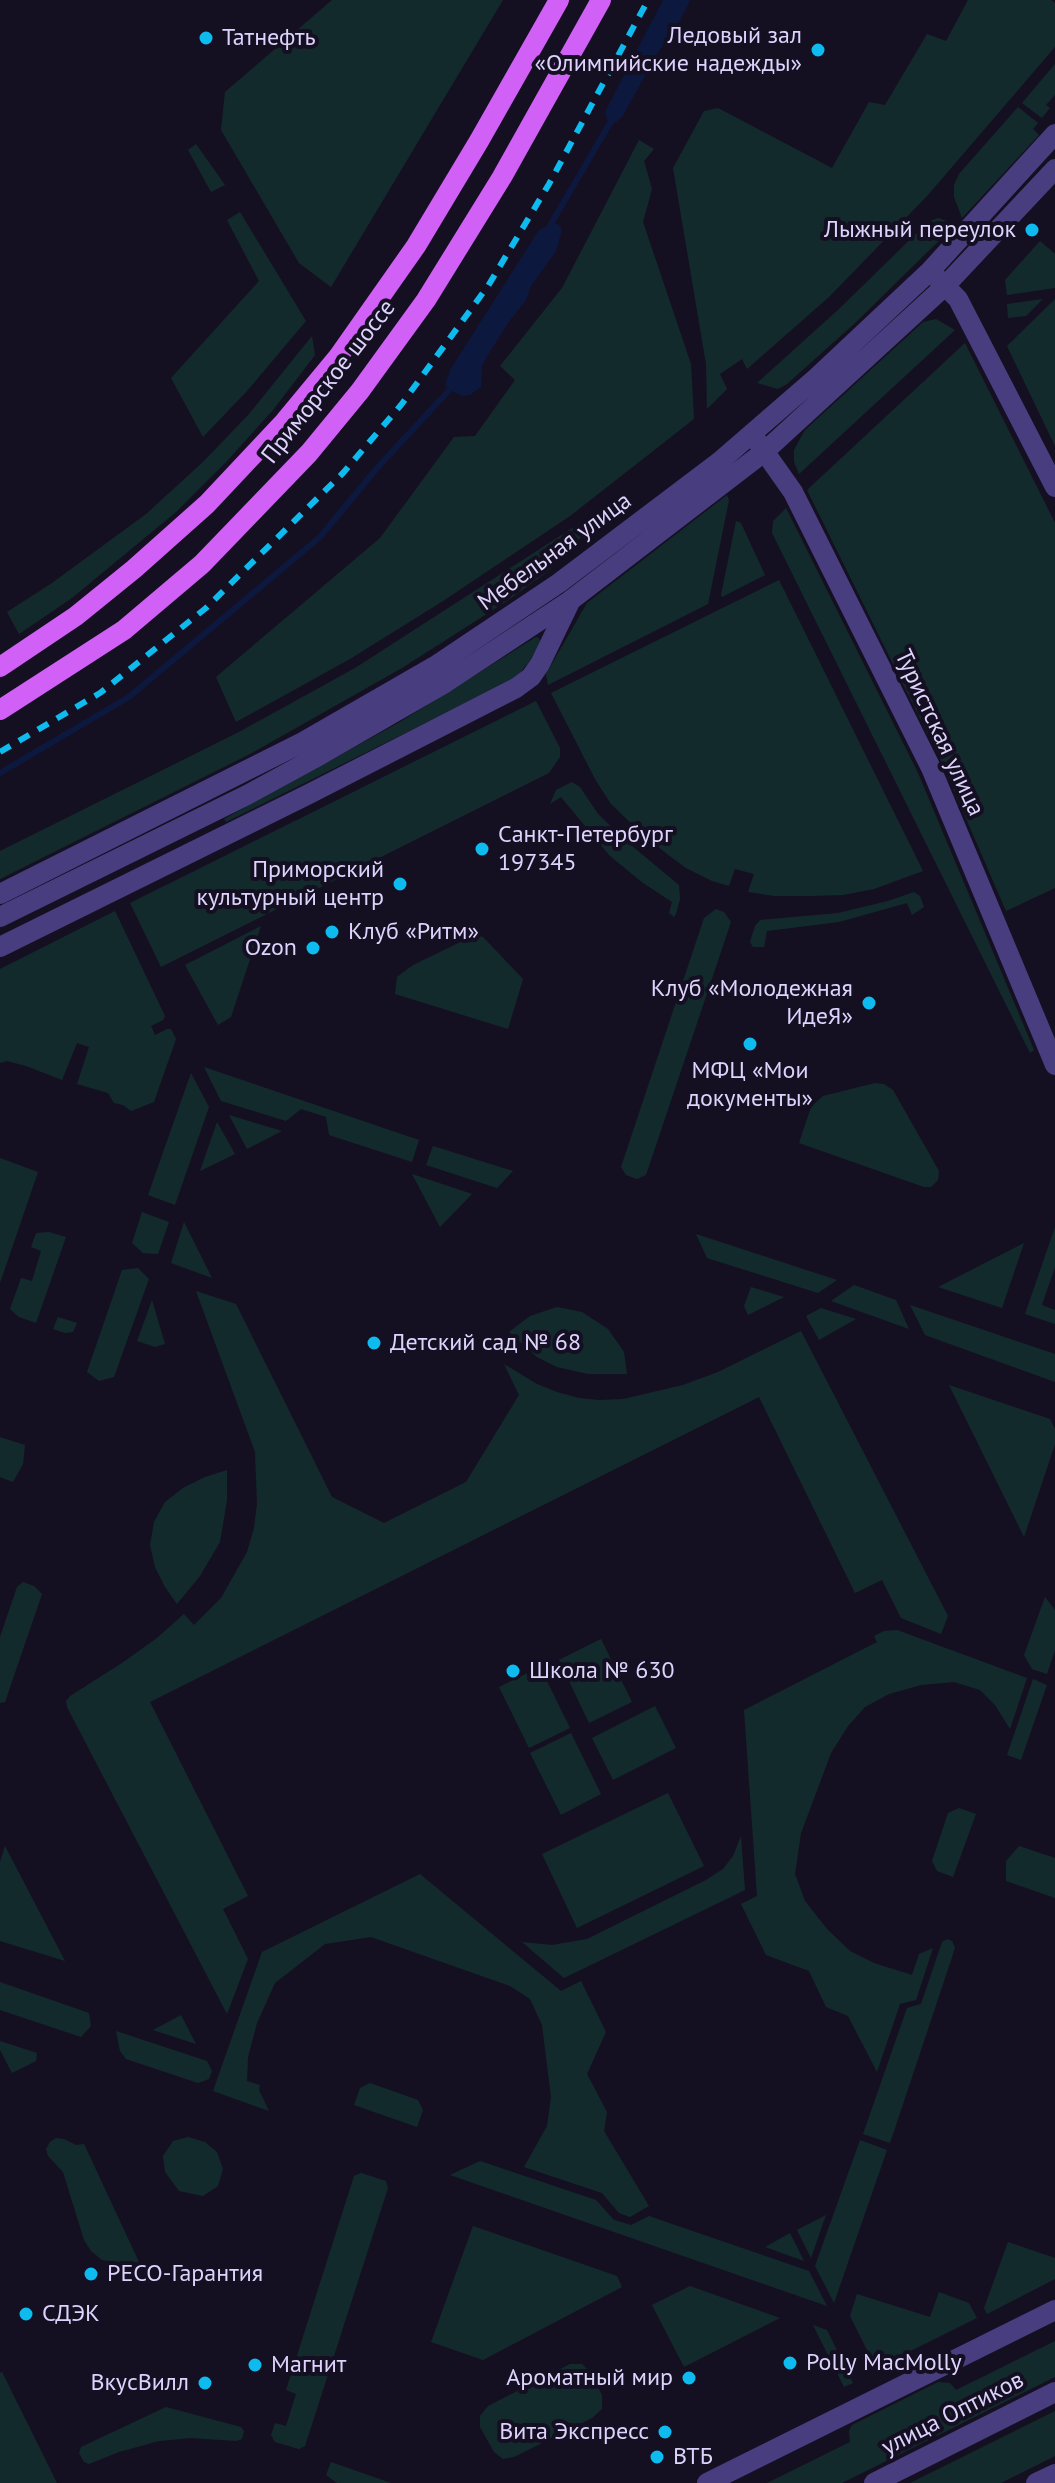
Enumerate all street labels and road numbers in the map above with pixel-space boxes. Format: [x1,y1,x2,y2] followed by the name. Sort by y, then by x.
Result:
[256,294,402,470] street label: Приморское шоссе
[473,487,637,617] street label: Мебельная улица
[888,645,990,821] street label: Туристская улица
[877,2366,1029,2462] street label: улица Оптиков

